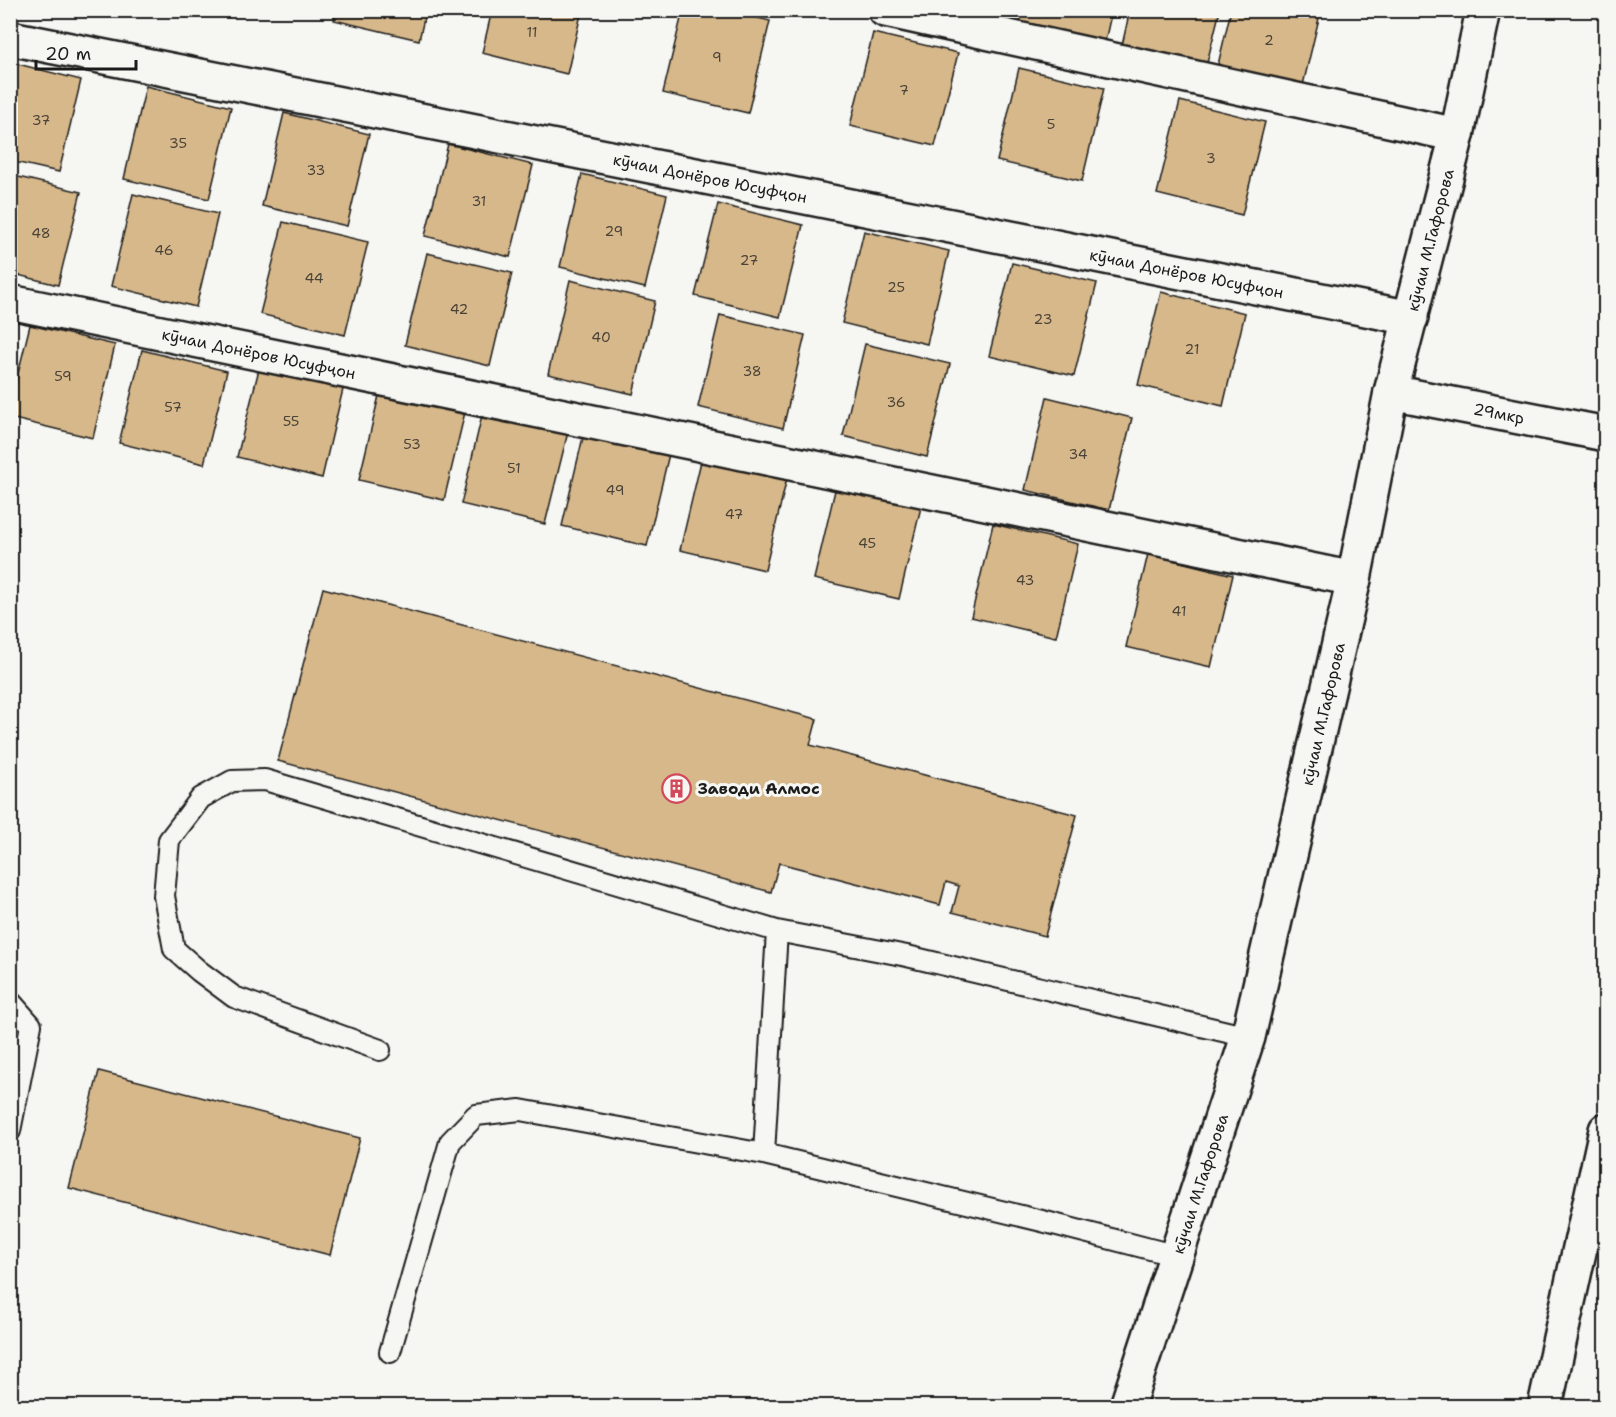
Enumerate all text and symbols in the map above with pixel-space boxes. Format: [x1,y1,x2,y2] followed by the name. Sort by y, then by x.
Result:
[526,23,538,41] house number: 11
[1264,31,1274,49] house number: 2
[36,33,136,71] scale bar
[45,42,91,66] text: 20 m
[712,48,722,66] house number: 9
[899,81,909,99] house number: 7
[32,111,50,129] house number: 37
[1047,115,1055,133] house number: 5
[169,134,187,152] house number: 35
[611,149,809,208] street label: кӯчаи Донёров Юсуфҷон
[1206,149,1216,167] house number: 3
[307,161,325,179] house number: 33
[1402,167,1459,314] street label: кӯчаи М.Гафорова
[472,192,486,210] house number: 31
[605,222,623,240] house number: 29
[31,224,51,242] house number: 48
[154,241,174,259] house number: 46
[1088,244,1285,303] street label: кӯчаи Донёров Юсуфҷон
[740,251,758,269] house number: 27
[304,269,324,287] house number: 44
[887,278,905,296] house number: 25
[450,300,468,318] house number: 42
[1034,310,1052,328] house number: 23
[160,324,357,384] street label: кӯчаи Донёров Юсуфҷон
[591,328,611,346] house number: 40
[1185,340,1199,358] house number: 21
[742,362,762,380] house number: 38
[54,367,72,385] house number: 59
[886,393,906,411] house number: 36
[164,398,182,416] house number: 57
[1472,398,1526,429] street label: 29мкр
[283,412,299,430] house number: 55
[403,435,421,453] house number: 53
[1068,445,1088,463] house number: 34
[507,459,521,477] house number: 51
[606,481,625,499] house number: 49
[725,505,743,523] house number: 47
[858,534,876,552] house number: 45
[1016,571,1034,589] house number: 43
[1172,602,1186,620] house number: 41
[1297,640,1350,788] street label: кӯчаи М.Гафорова
[661,772,693,804] building icon: Заводи Алмос
[698,778,820,799] place label: Заводи Алмос
[1168,1111,1233,1257] street label: кӯчаи М.Гафорова

